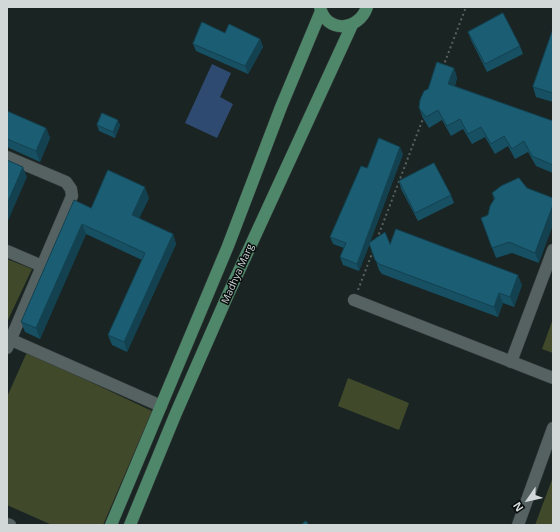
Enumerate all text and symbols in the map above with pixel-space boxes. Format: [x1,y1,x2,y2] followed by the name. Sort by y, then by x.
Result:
[219,242,257,306] street label: Madhya Marg
[508,480,548,520] north arrow
[509,499,526,515] text: N

